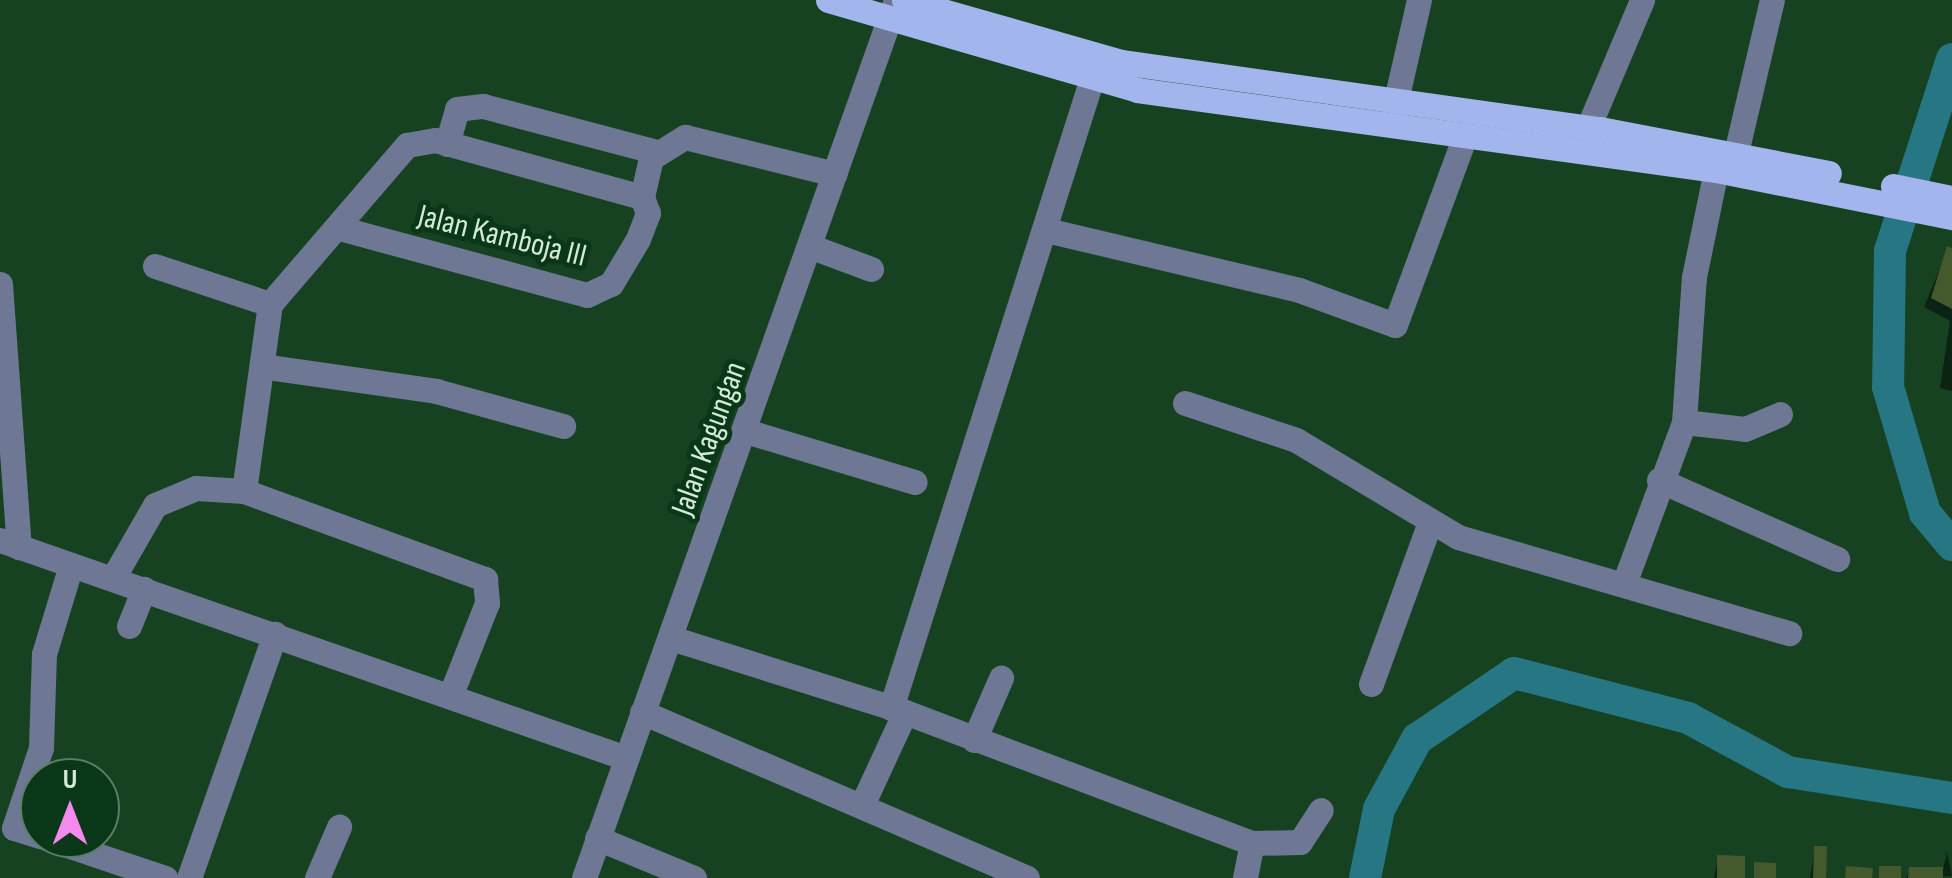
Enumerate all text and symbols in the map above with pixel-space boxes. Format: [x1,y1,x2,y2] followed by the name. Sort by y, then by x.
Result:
[414,198,590,276] street label: Jalan Kamboja III
[664,357,756,521] street label: Jalan Kagungan
[20,758,120,858] north arrow
[63,763,77,796] text: U

